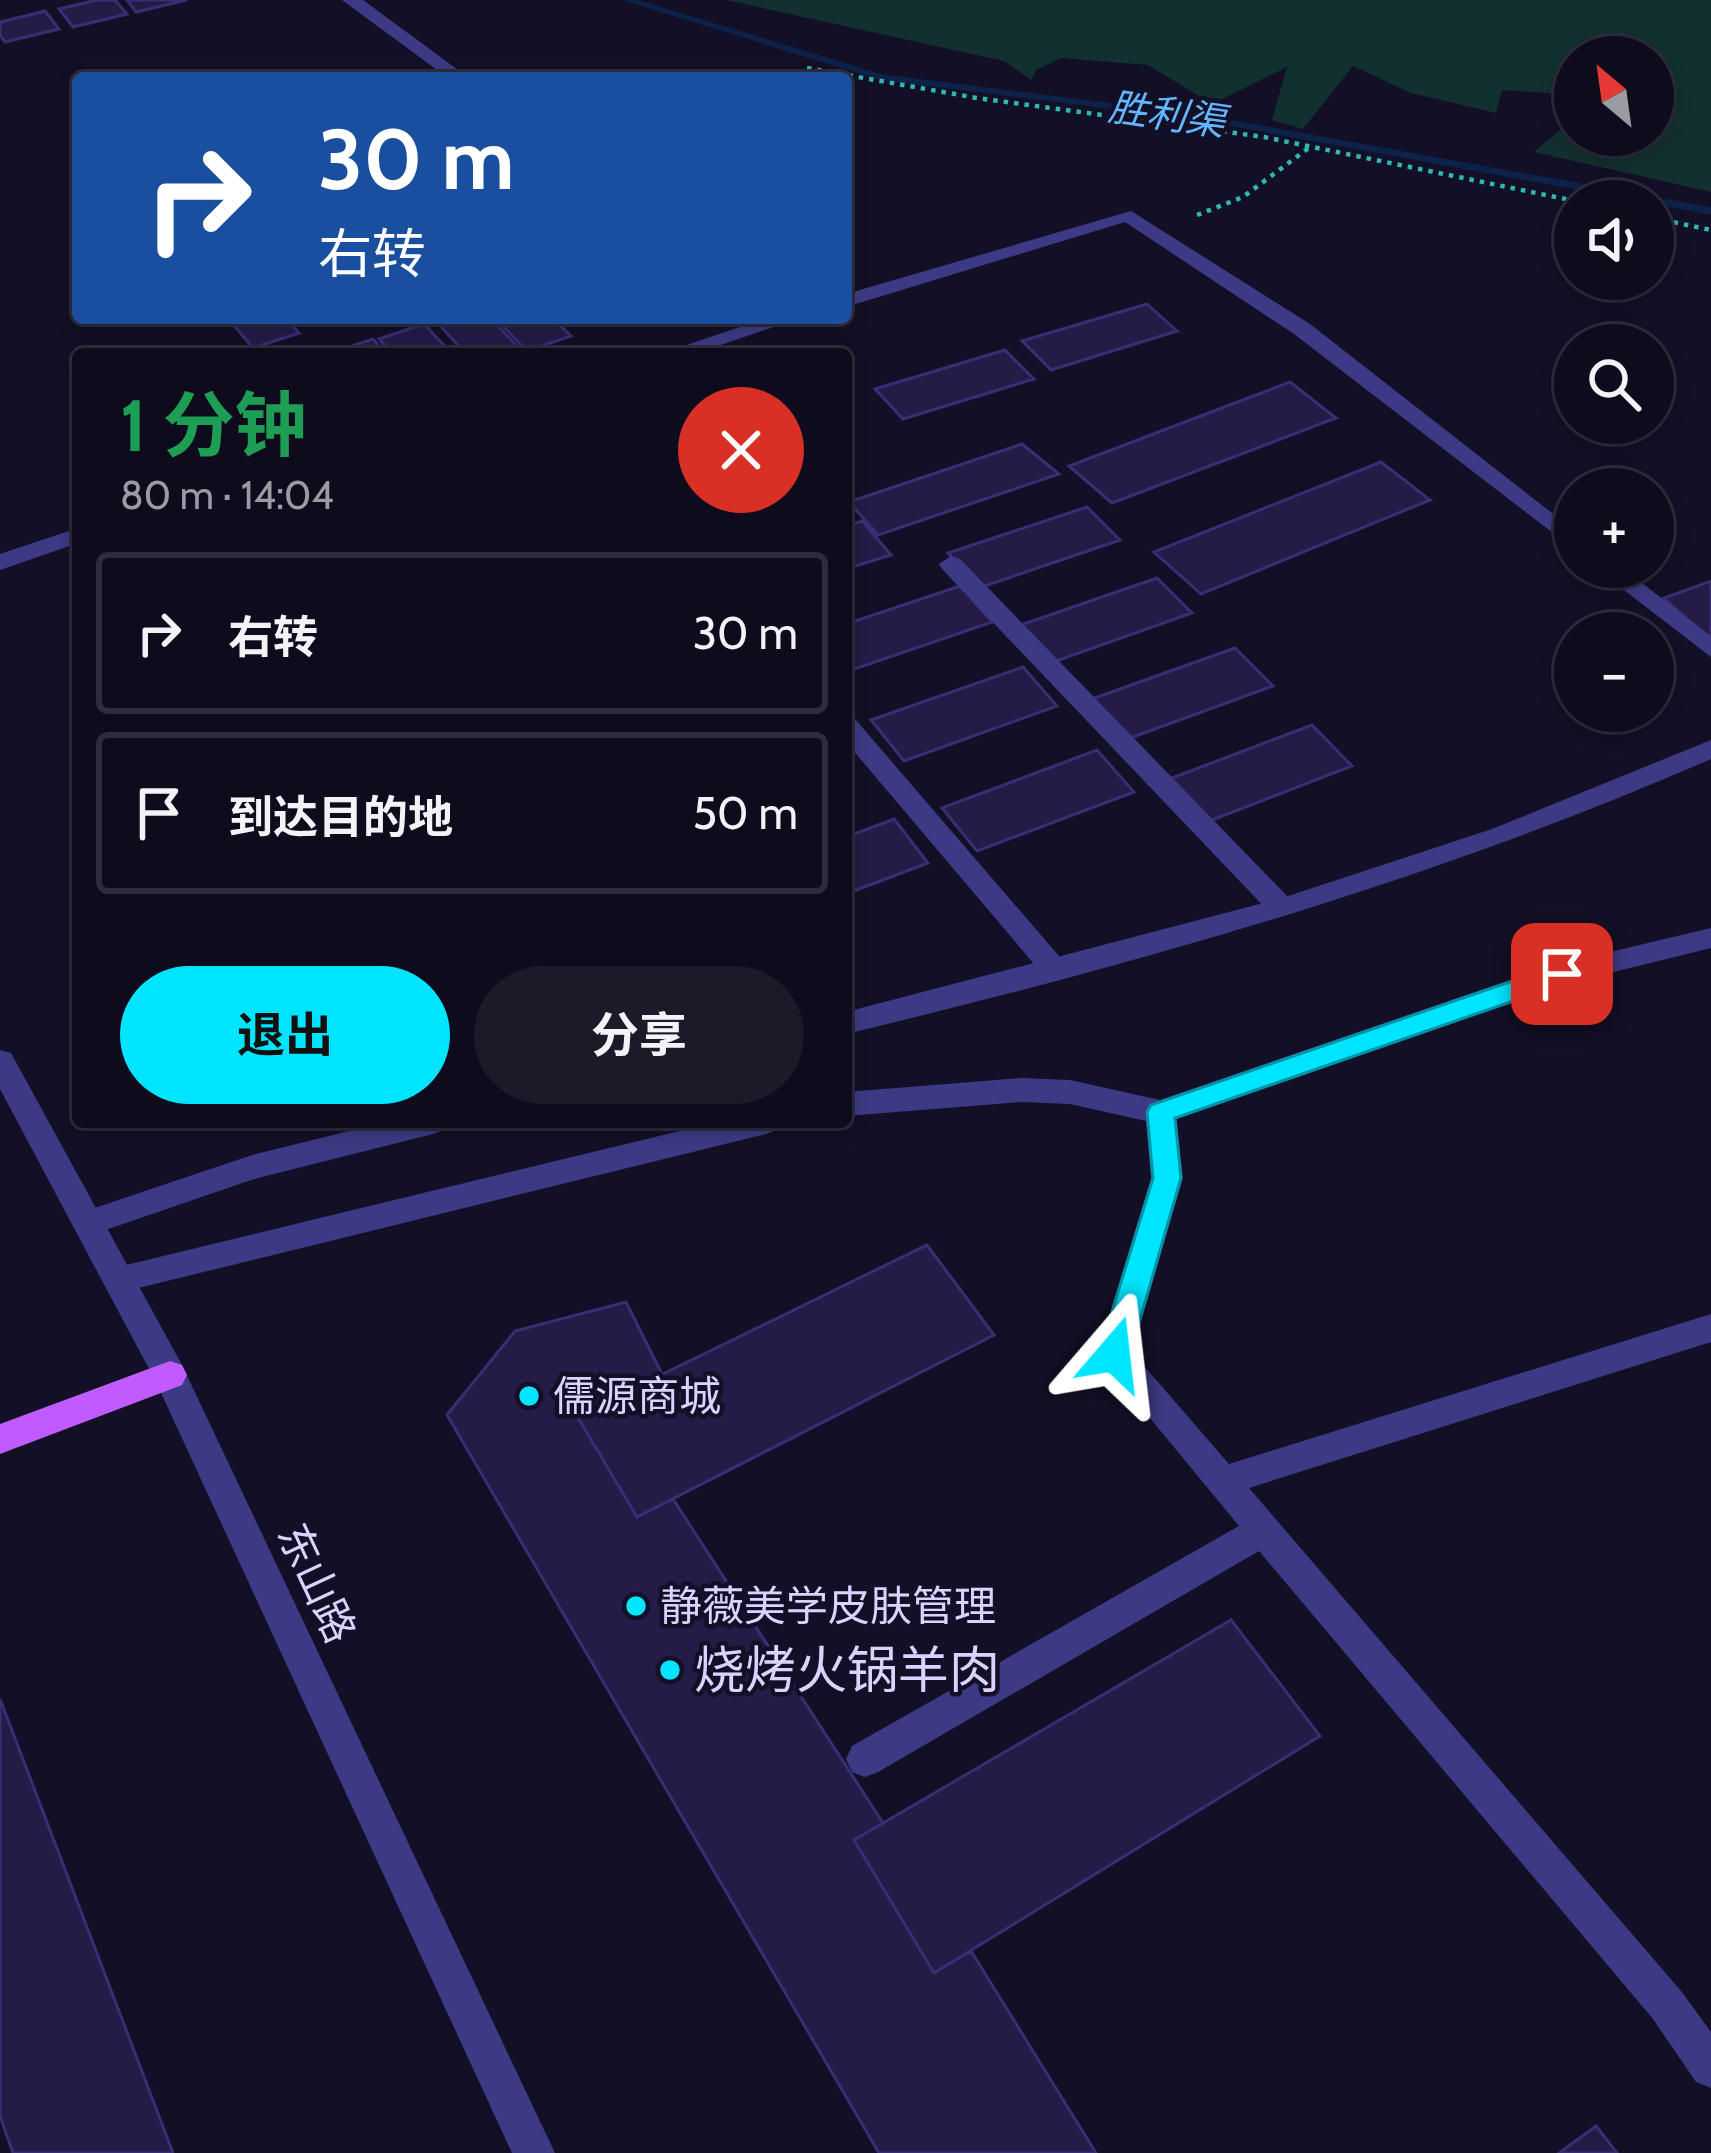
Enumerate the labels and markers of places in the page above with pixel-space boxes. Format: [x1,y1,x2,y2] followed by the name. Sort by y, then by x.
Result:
[1511,923,1613,1025] pin
[553,1370,721,1422] place label: 儒源商城
[516,1383,542,1409] marker: 儒源商城
[660,1580,996,1632] place label: 静薇美学皮肤管理
[623,1593,649,1619] marker: 静薇美学皮肤管理
[694,1639,1000,1701] place label: 烧烤火锅羊肉
[657,1657,683,1683] marker: 烧烤火锅羊肉

